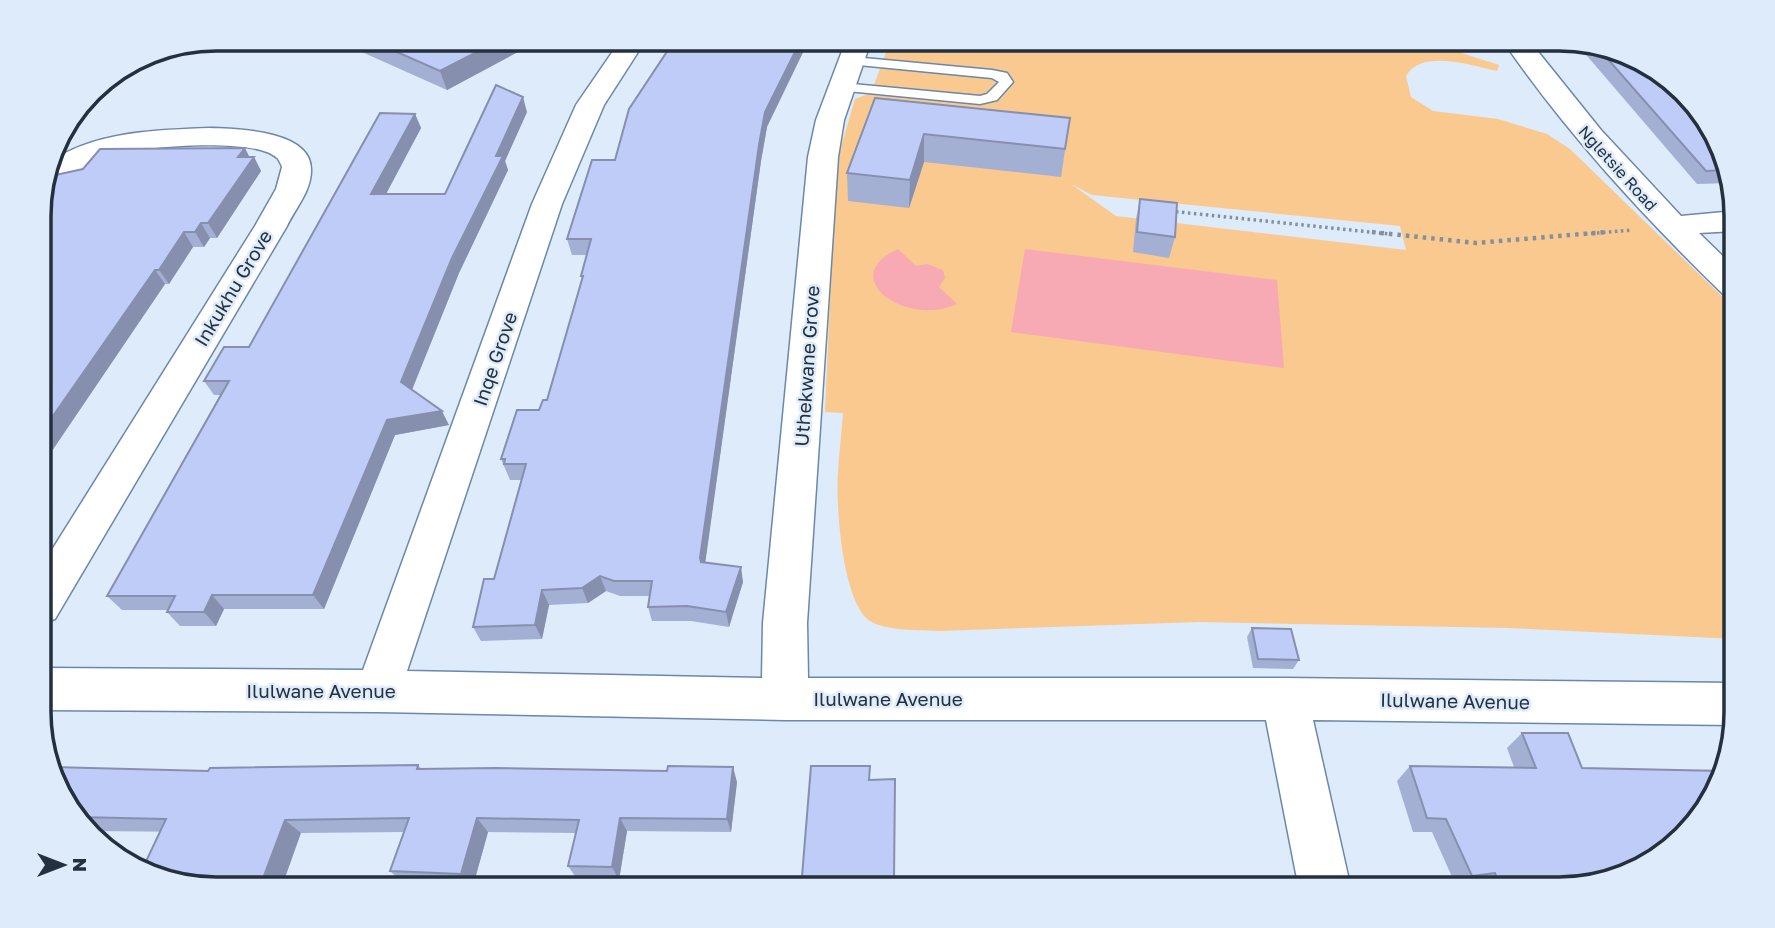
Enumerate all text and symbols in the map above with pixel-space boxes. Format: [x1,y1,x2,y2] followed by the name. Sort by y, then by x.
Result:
[1574,121,1662,215] street label: Ngletsie Road
[189,225,276,350] street label: Inkukhu Grove
[789,285,824,447] street label: Uthekwane Grove
[468,309,521,409] street label: Inqe Grove
[246,679,396,702] street label: Ilulwane Avenue
[813,687,963,710] street label: Ilulwane Avenue
[1380,688,1530,713] street label: Ilulwane Avenue
[28,830,98,900] north arrow
[69,858,92,872] text: N

